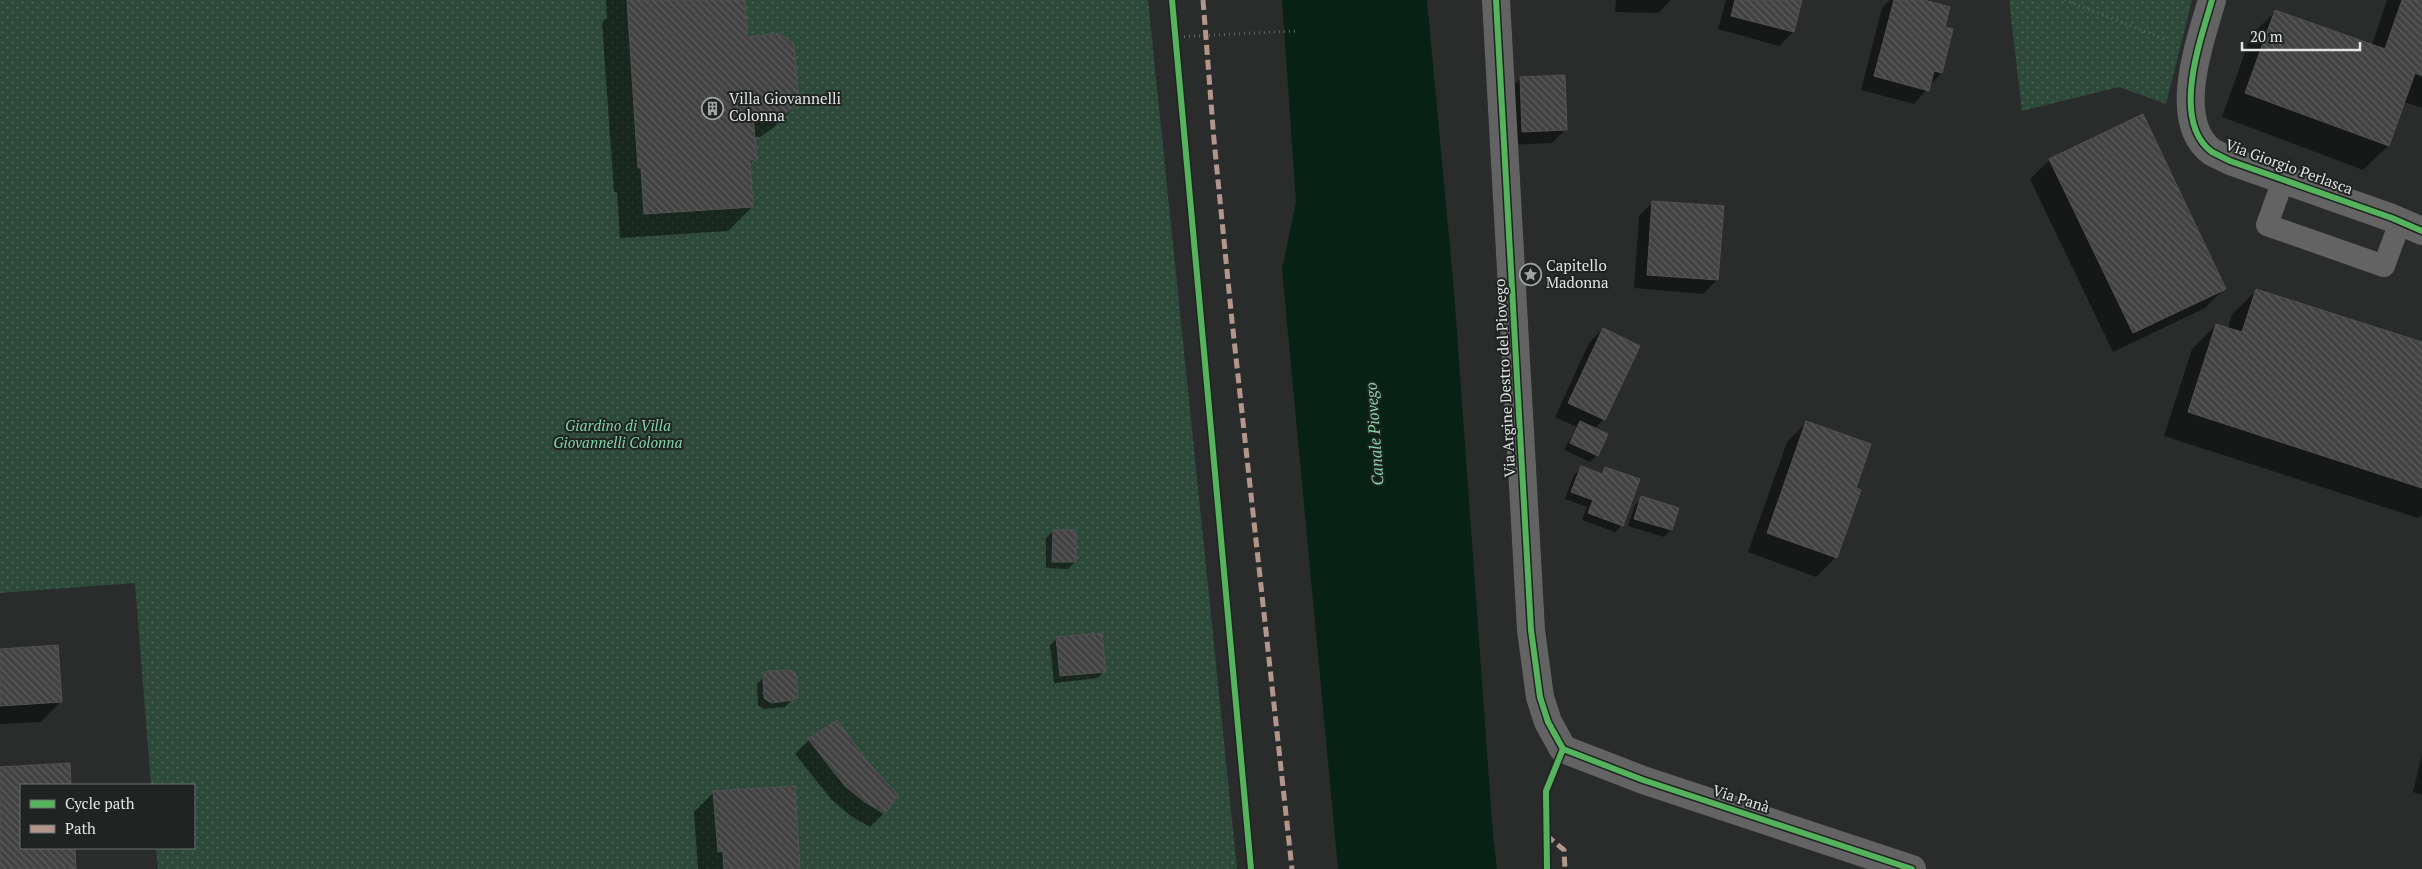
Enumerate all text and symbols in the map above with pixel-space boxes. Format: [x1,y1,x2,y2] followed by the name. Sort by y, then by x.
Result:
[2242,20,2360,52] scale bar
[2250,26,2283,46] text: 20 m
[729,88,841,125] place label: Villa Giovannelli Colonna
[701,96,725,120] building icon: Villa Giovannelli Colonna
[2223,134,2356,199] street label: Via Giorgio Perlasca
[1546,255,1609,292] place label: Capitello Madonna
[1518,263,1542,287] place icon: Capitello Madonna
[1489,278,1519,478] street label: Via Argine Destro del Piovego
[1359,382,1389,486] water label: Canale Piovego
[553,415,683,452] park label: Giardino di Villa Giovannelli Colonna
[1710,779,1773,817] street label: Via Panà
[20,784,195,849] legend
[65,793,135,813] text: Cycle path
[65,818,96,838] text: Path

